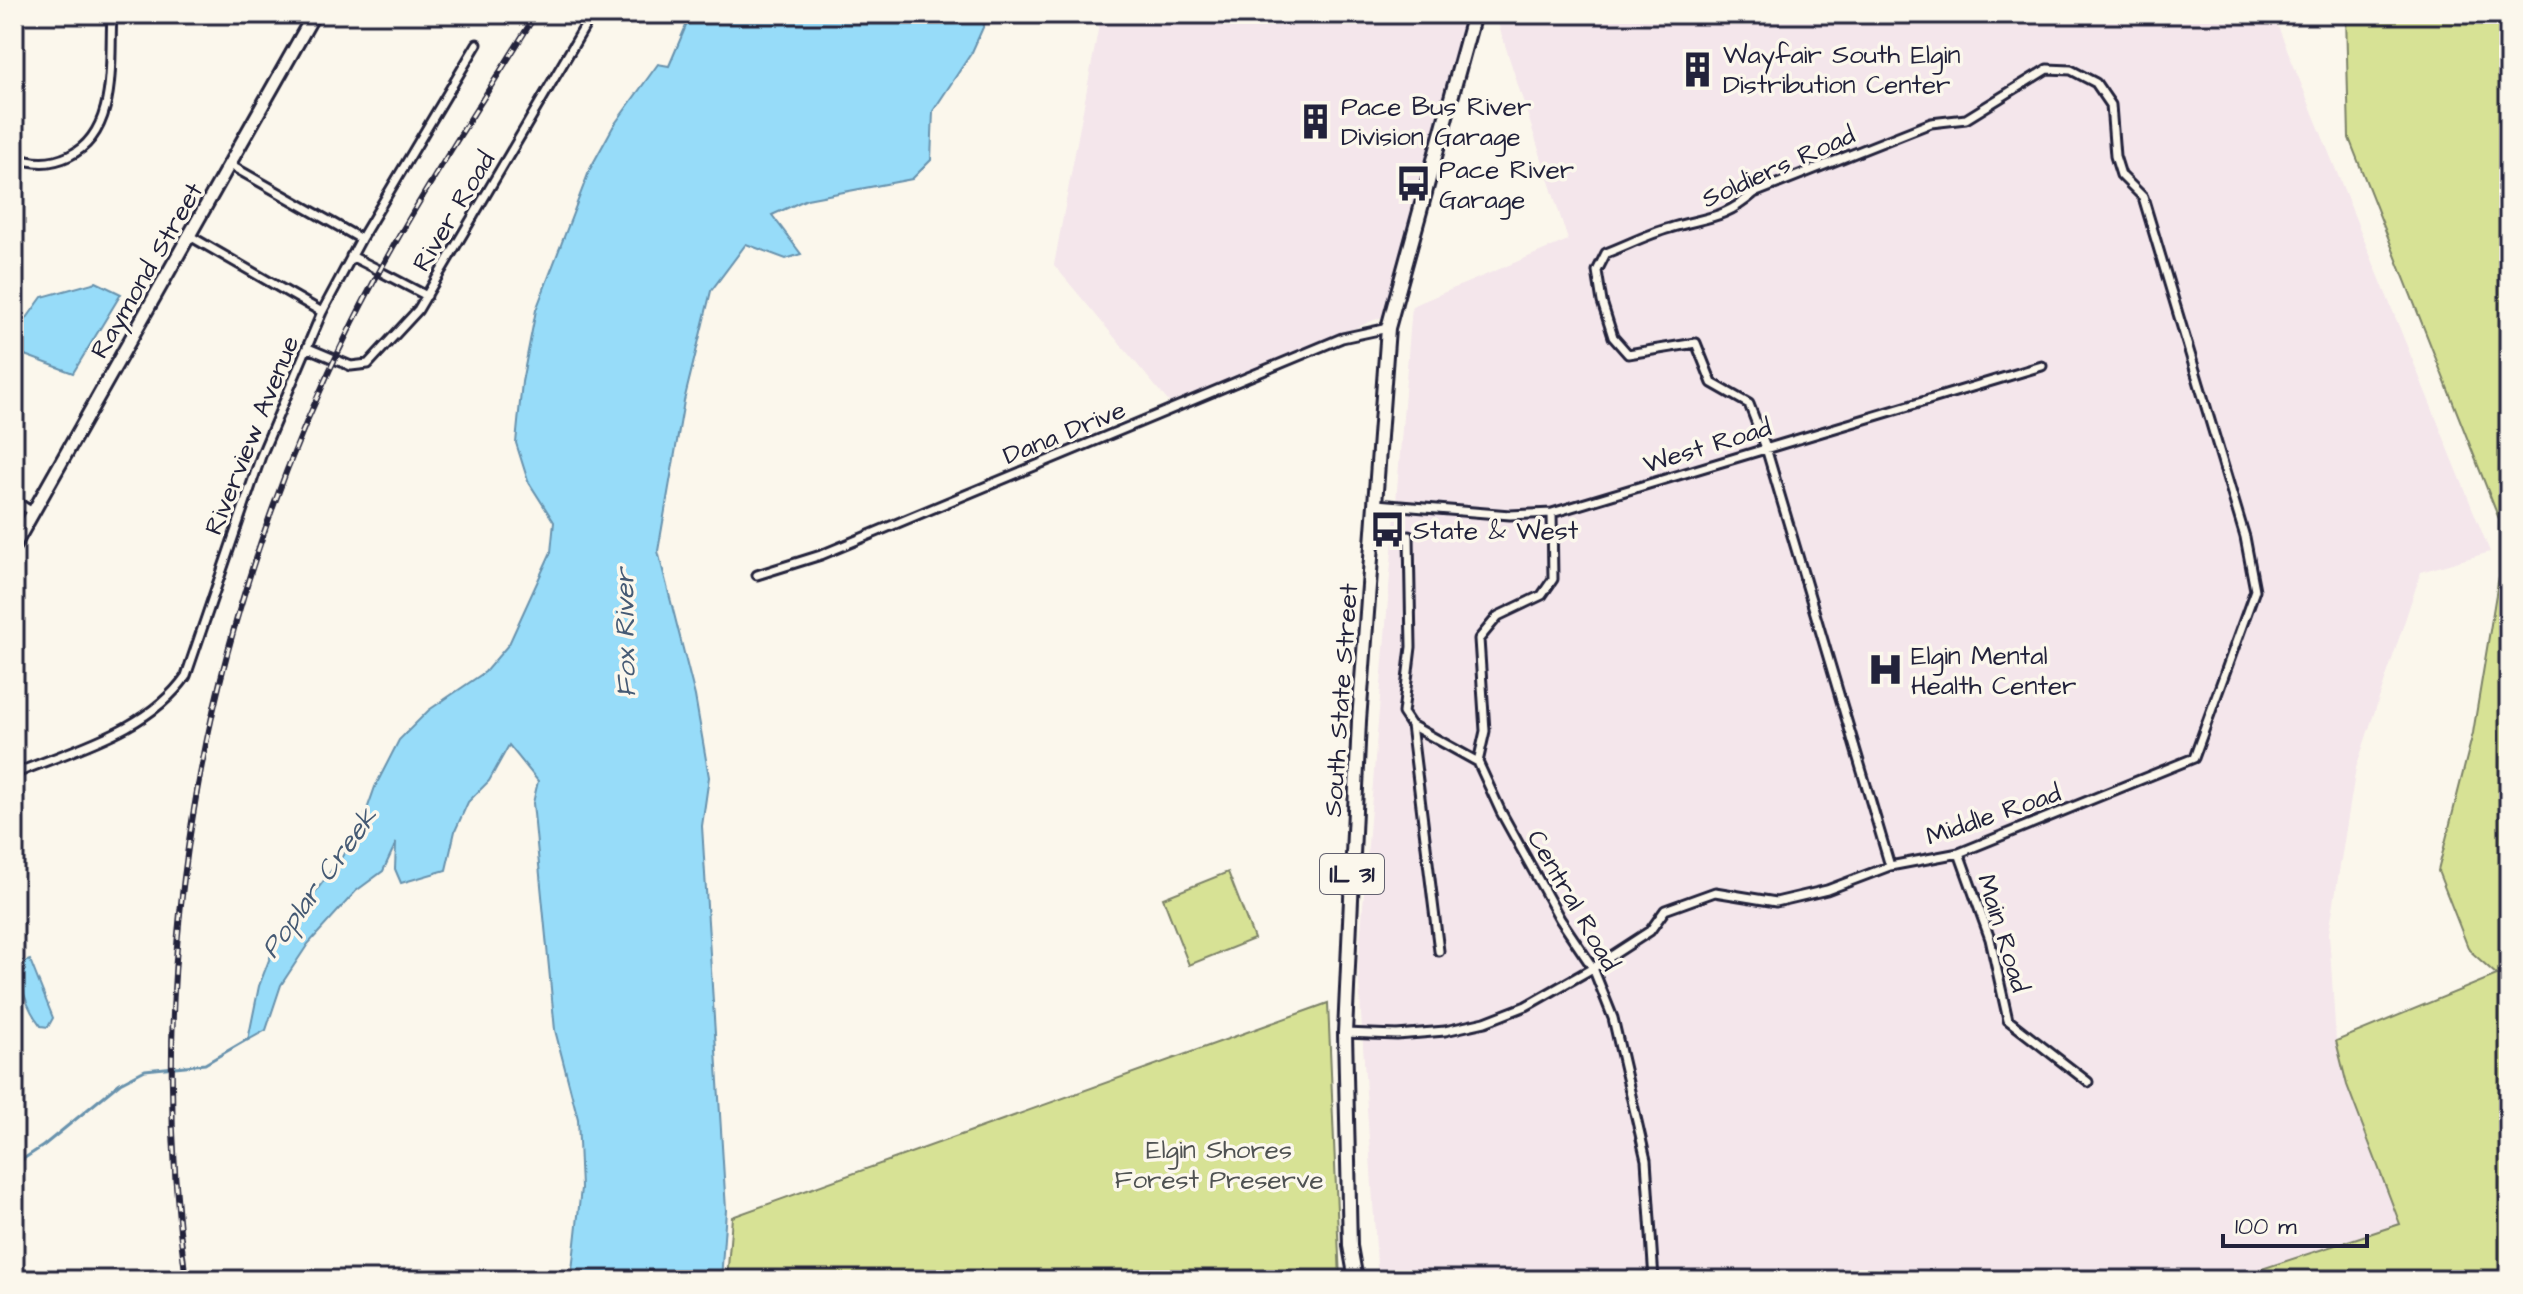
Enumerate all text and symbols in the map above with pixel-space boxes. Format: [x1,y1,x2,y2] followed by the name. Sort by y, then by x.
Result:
[1723,37,1960,103] place label: Wayfair South Elgin Distribution Center
[1678,50,1716,88] building icon: Wayfair South Elgin Distribution Center
[1341,89,1531,157] place label: Pace Bus River Division Garage
[1296,102,1334,140] building icon: Pace Bus River Division Garage
[1696,117,1861,217] street label: Soldiers Road
[404,145,504,278] street label: River Road
[1439,152,1574,220] place label: Pace River Garage
[1394,165,1432,203] bus stop icon: Pace River Garage
[82,175,214,366] street label: Raymond Street
[196,330,308,540] street label: Riverview Avenue
[998,392,1131,474] street label: Dana Drive
[1639,409,1776,482] street label: West Road
[1368,511,1406,549] bus stop icon: State & West
[1413,513,1579,549] place label: State & West
[605,566,646,698] water label: Fox River
[1315,582,1367,818] street label: South State Street
[1911,638,2076,704] place label: Elgin Mental Health Center
[1866,651,1904,689] hospital icon: Elgin Mental Health Center
[1921,775,2066,855] street label: Middle Road
[251,799,388,966] water label: Poplar Creek
[1518,823,1628,978] street label: Central Road
[1320,854,1384,894] road number: IL 31
[1968,870,2038,997] street label: Main Road
[1114,1132,1324,1198] park label: Elgin Shores Forest Preserve
[2223,1198,2367,1248] scale bar
[2235,1210,2297,1244] text: 100 m

